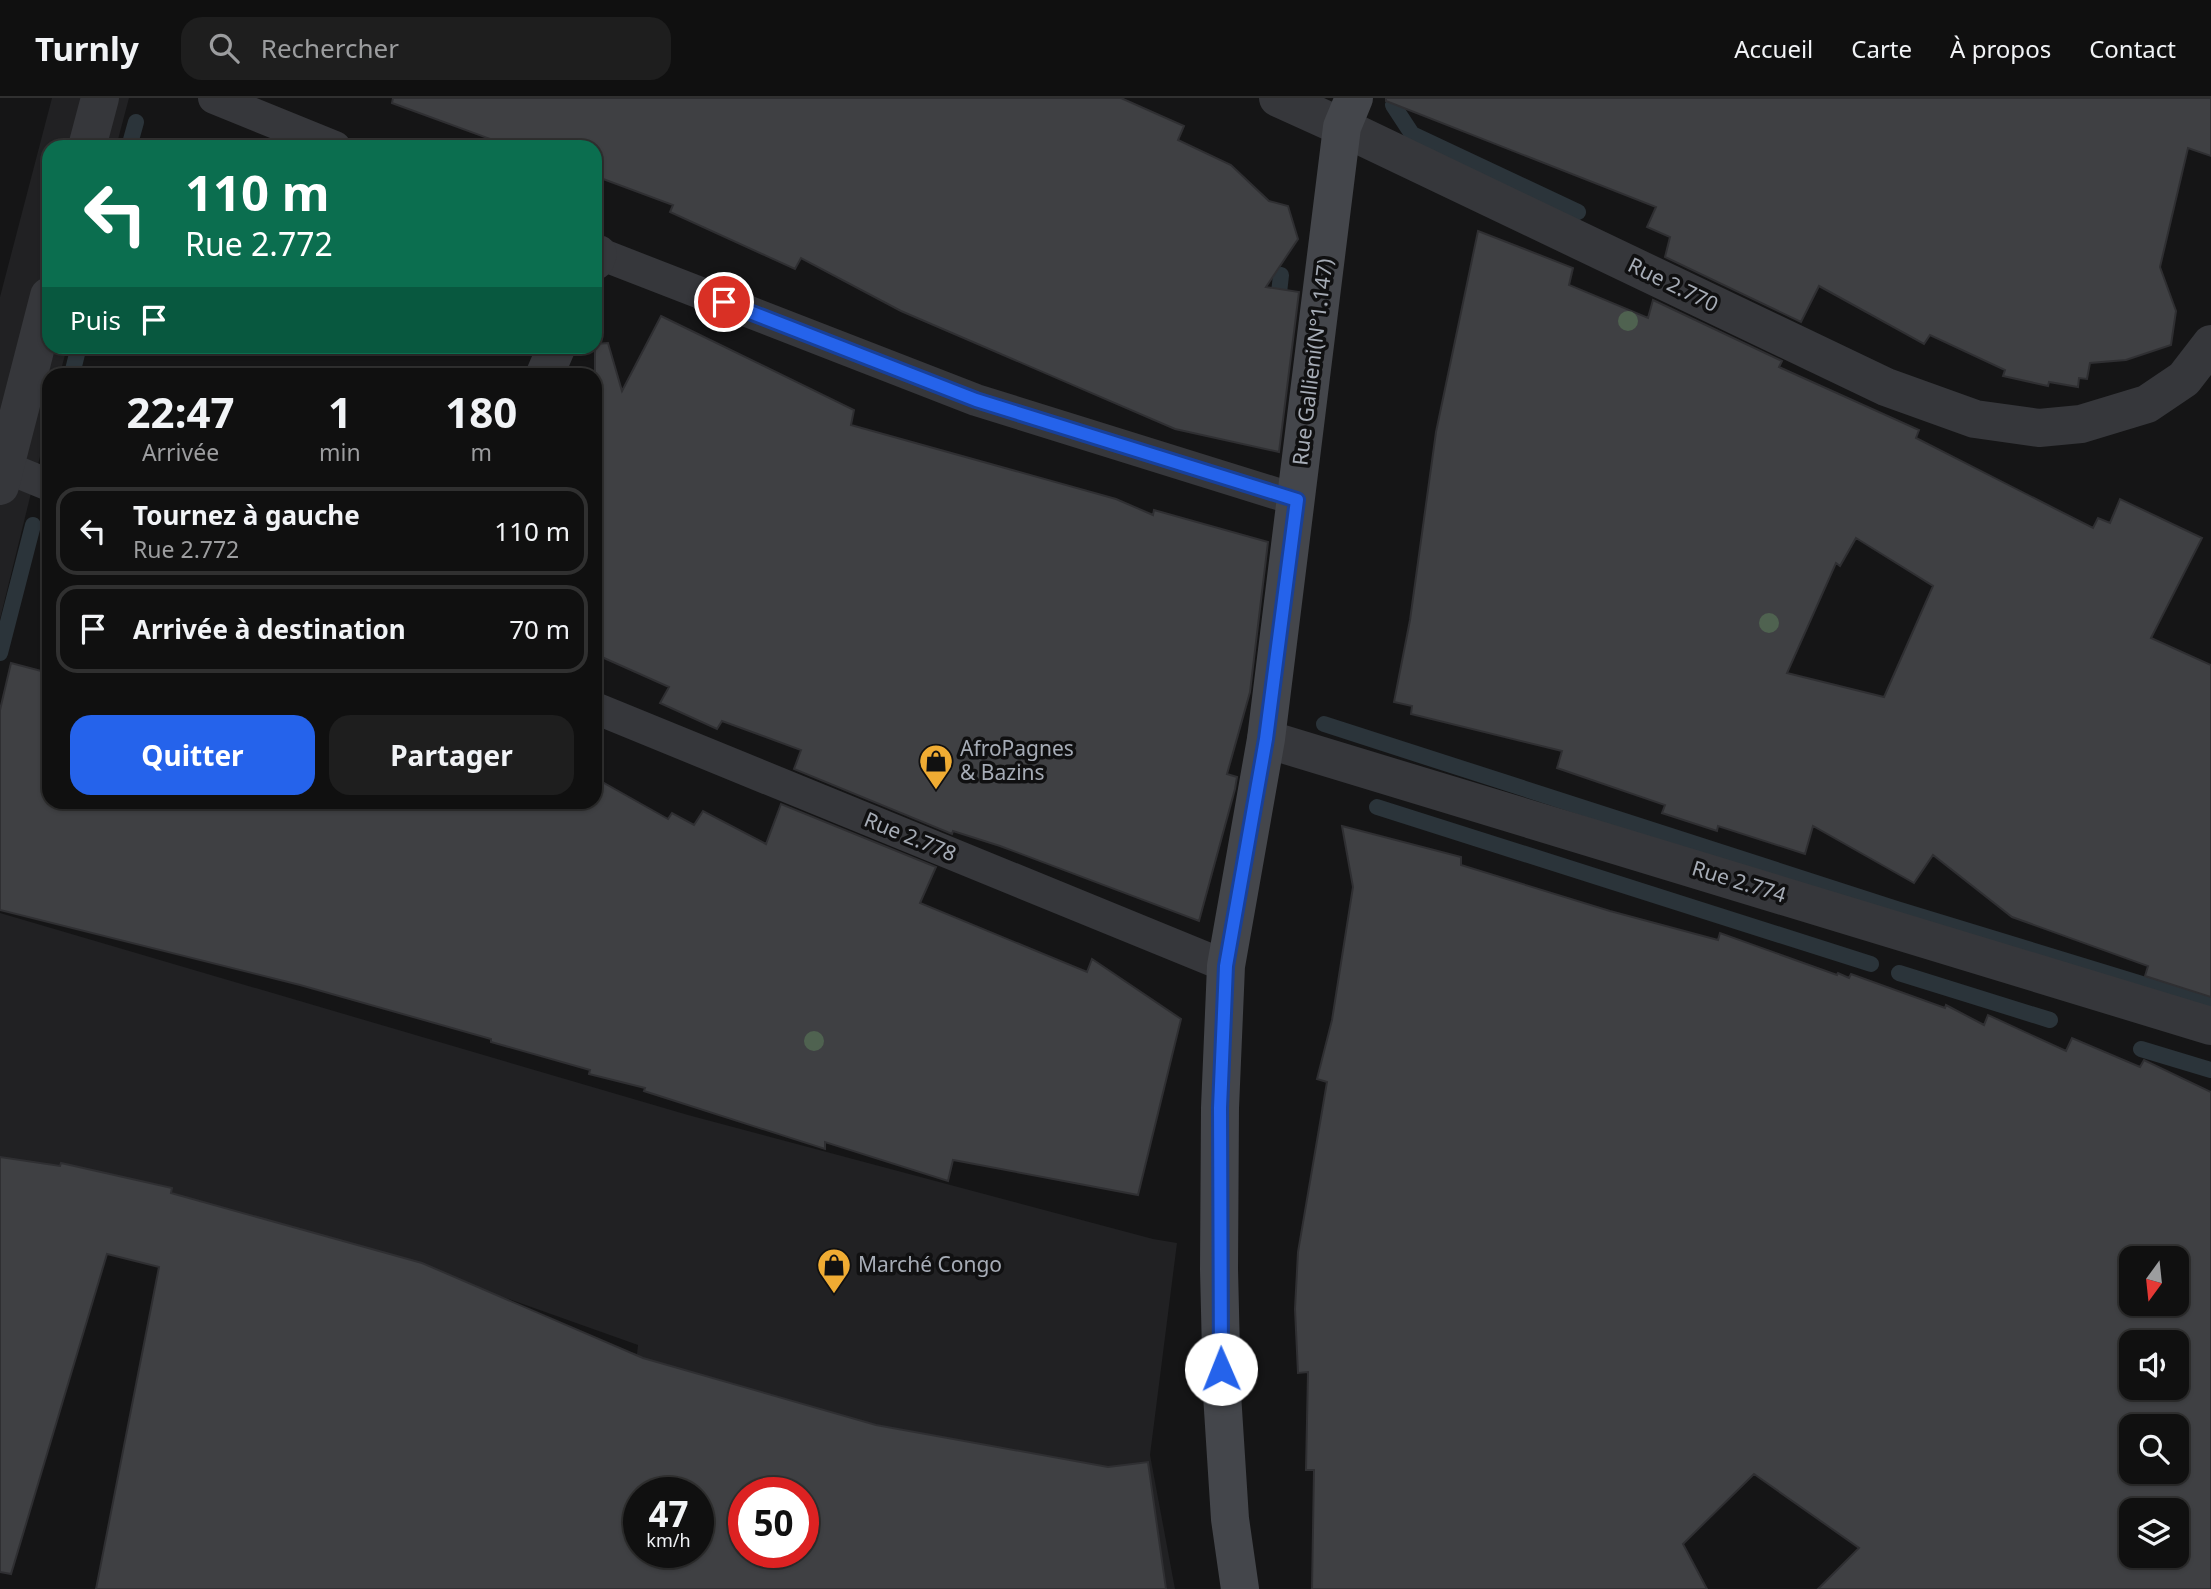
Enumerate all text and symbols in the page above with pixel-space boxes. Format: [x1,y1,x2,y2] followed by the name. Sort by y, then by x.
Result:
[181,17,671,80] search box
[35,26,139,71] text: Turnly
[205,29,243,67] icon: search
[261,30,399,66] text: Rechercher
[1734,32,1813,65] text: Accueil
[1851,32,1912,65] text: Carte
[1950,32,2051,65] text: À propos
[2089,32,2176,65] text: Contact
[185,159,330,225] text: 110 m
[70,168,161,259] icon: left
[185,222,333,265] text: Rue 2.772
[1624,250,1723,318] street label: Rue 2.770
[1285,257,1339,467] street label: Rue Gallieni(N°1.147)
[694,272,754,332] pin
[705,283,743,321] icon: arrive
[135,301,173,339] icon: arrive
[70,302,121,338] text: Puis
[127,383,234,440] text: 22:47
[328,383,352,440] text: 1
[445,383,517,440] text: 180
[142,436,219,468] text: Arrivée
[319,436,361,468] text: min
[471,436,492,468] text: m
[133,497,360,533] text: Tournez à gauche
[74,512,112,550] icon: left
[494,513,570,549] text: 110 m
[133,533,239,565] text: Rue 2.772
[74,610,112,648] icon: arrive
[133,611,406,647] text: Arrivée à destination
[509,611,570,647] text: 70 m
[70,715,315,795] button: Quitter
[329,715,574,795] button: Partager
[960,734,1074,786] place label: AfroPagnes & Bazins
[917,742,955,791] shop icon: AfroPagnes & Bazins
[860,805,961,867] street label: Rue 2.778
[1689,853,1790,909] street label: Rue 2.774
[815,1246,853,1295] shop icon: Marché Congo
[2119,1246,2189,1316] north arrow
[2119,1246,2189,1568] map controls
[858,1250,1002,1278] place label: Marché Congo
[2119,1330,2189,1400] button: sound
[1184,1332,1258,1406] position arrow
[2119,1414,2189,1484] button: search
[728,1477,819,1568] speed limit sign: 50
[648,1490,689,1537] text: 47
[2119,1498,2189,1568] button: layers
[646,1528,691,1552] text: km/h

